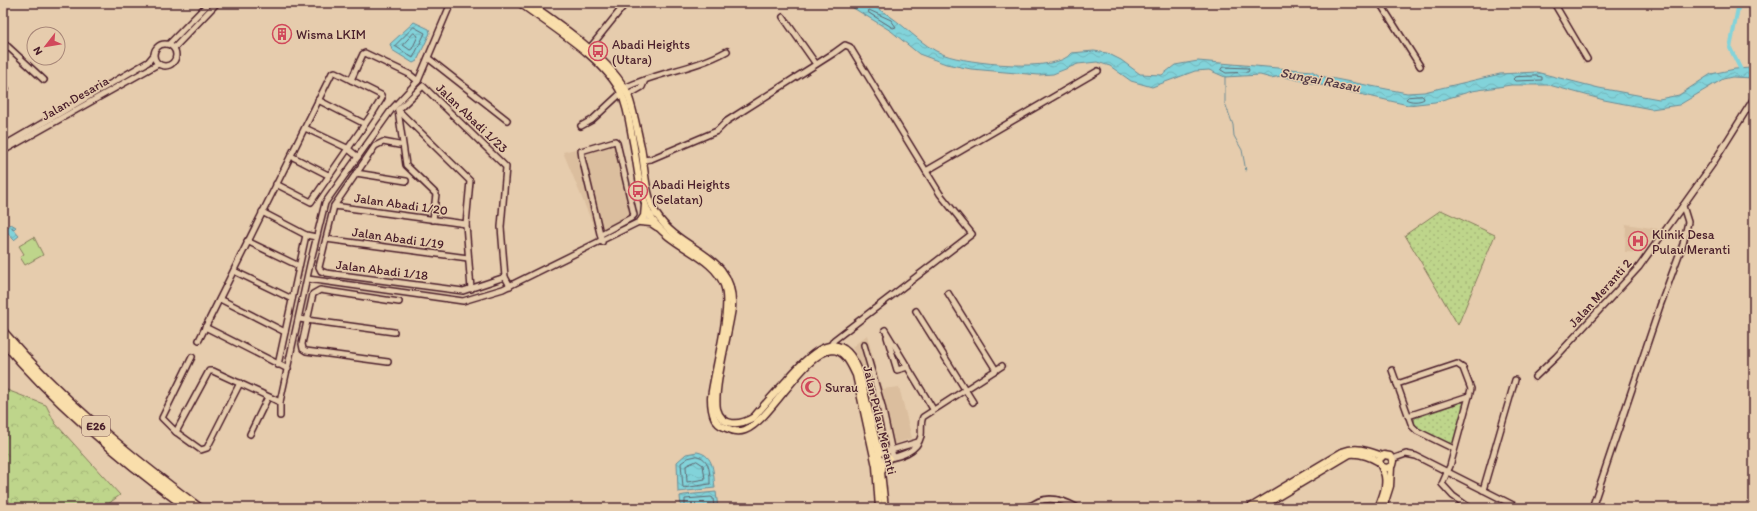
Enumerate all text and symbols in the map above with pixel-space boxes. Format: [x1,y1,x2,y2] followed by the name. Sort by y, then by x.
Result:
[271,23,293,45] building icon: Wisma LKIM
[26,26,66,66] north arrow
[296,27,366,42] place label: Wisma LKIM
[612,37,690,67] place label: Abadi Heights (Utara)
[587,40,609,62] bus stop icon: Abadi Heights (Utara)
[30,44,45,57] text: N
[1279,64,1362,96] water label: Sungai Rasau
[39,73,111,123] street label: Jalan Desaria
[433,80,511,156] street label: Jalan Abadi 1/23
[652,177,730,207] place label: Abadi Heights (Selatan)
[627,180,649,202] bus stop icon: Abadi Heights (Selatan)
[353,190,449,218] street label: Jalan Abadi 1/20
[351,224,445,252] street label: Jalan Abadi 1/19
[1652,227,1730,257] place label: Klinik Desa Pulau Meranti
[1627,230,1649,252] hospital icon: Klinik Desa Pulau Meranti
[1565,256,1635,330] street label: Jalan Meranti 2
[335,257,429,283] street label: Jalan Abadi 1/18
[860,364,900,476] street label: Jalan Pulau Meranti
[800,376,822,398] mosque icon: Surau
[825,380,858,395] place label: Surau
[82,416,110,436] road number: E26

